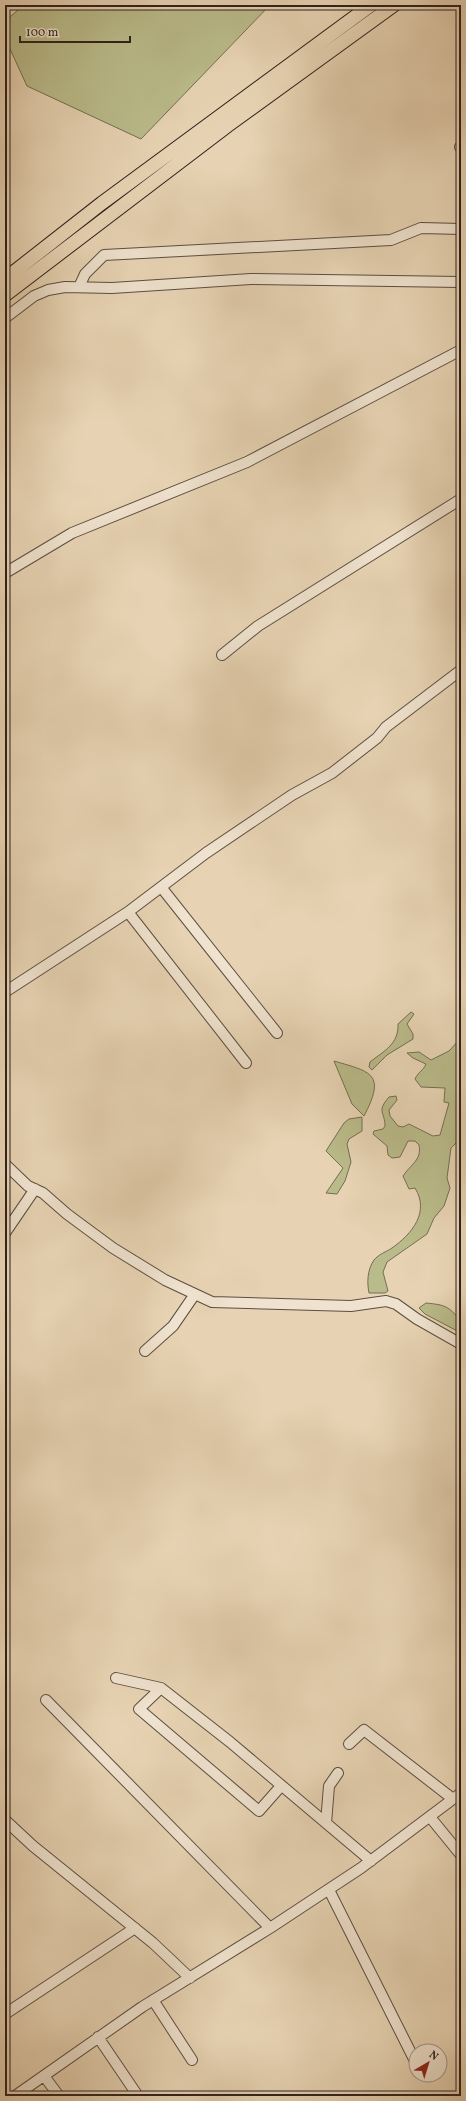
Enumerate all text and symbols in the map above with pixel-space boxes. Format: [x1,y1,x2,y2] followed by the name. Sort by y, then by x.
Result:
[20,18,130,44] scale bar
[26,25,59,41] text: 100 m
[408,2043,448,2083] north arrow
[425,2048,441,2065] text: N

